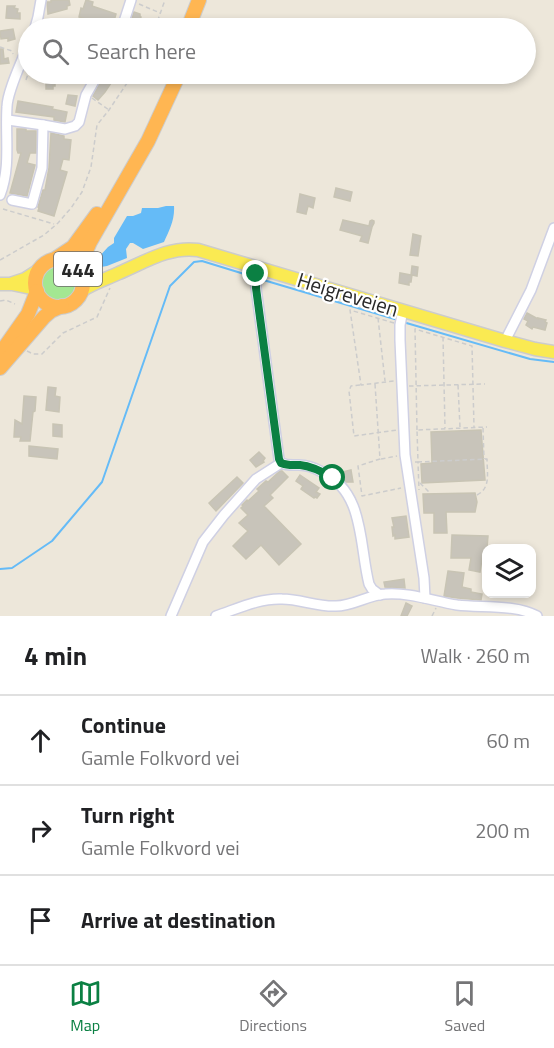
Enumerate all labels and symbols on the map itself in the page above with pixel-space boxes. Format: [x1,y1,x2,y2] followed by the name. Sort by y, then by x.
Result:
[54,252,102,286] road number: 444
[242,260,268,286] route end
[293,263,403,325] street label: Heigreveien
[319,464,345,490] route start

